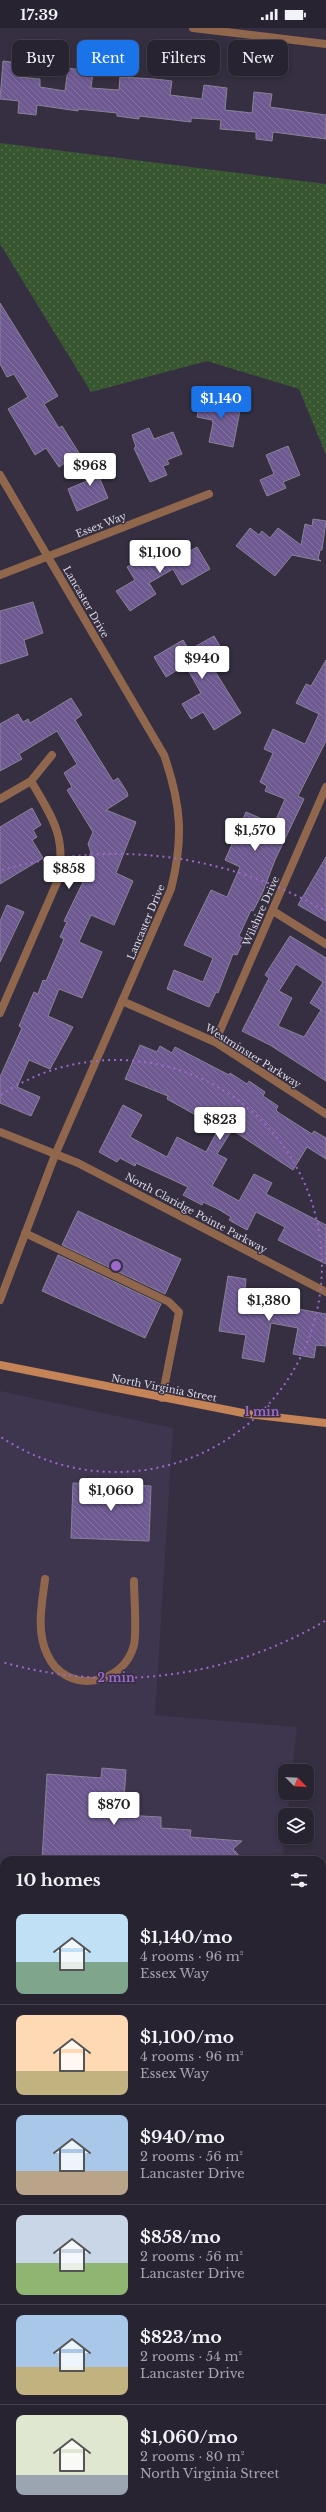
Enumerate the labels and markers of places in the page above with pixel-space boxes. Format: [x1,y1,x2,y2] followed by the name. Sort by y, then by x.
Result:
[188,386,254,420] pin: $1,140
[66,453,114,487] pin: $968
[127,540,193,574] pin: $1,100
[178,646,226,680] pin: $940
[222,818,288,852] pin: $1,570
[45,856,93,890] pin: $858
[196,1107,244,1141] pin: $823
[109,1259,123,1273] centre of rings
[236,1288,302,1322] pin: $1,380
[78,1478,144,1512] pin: $1,060
[90,1792,138,1826] pin: $870

